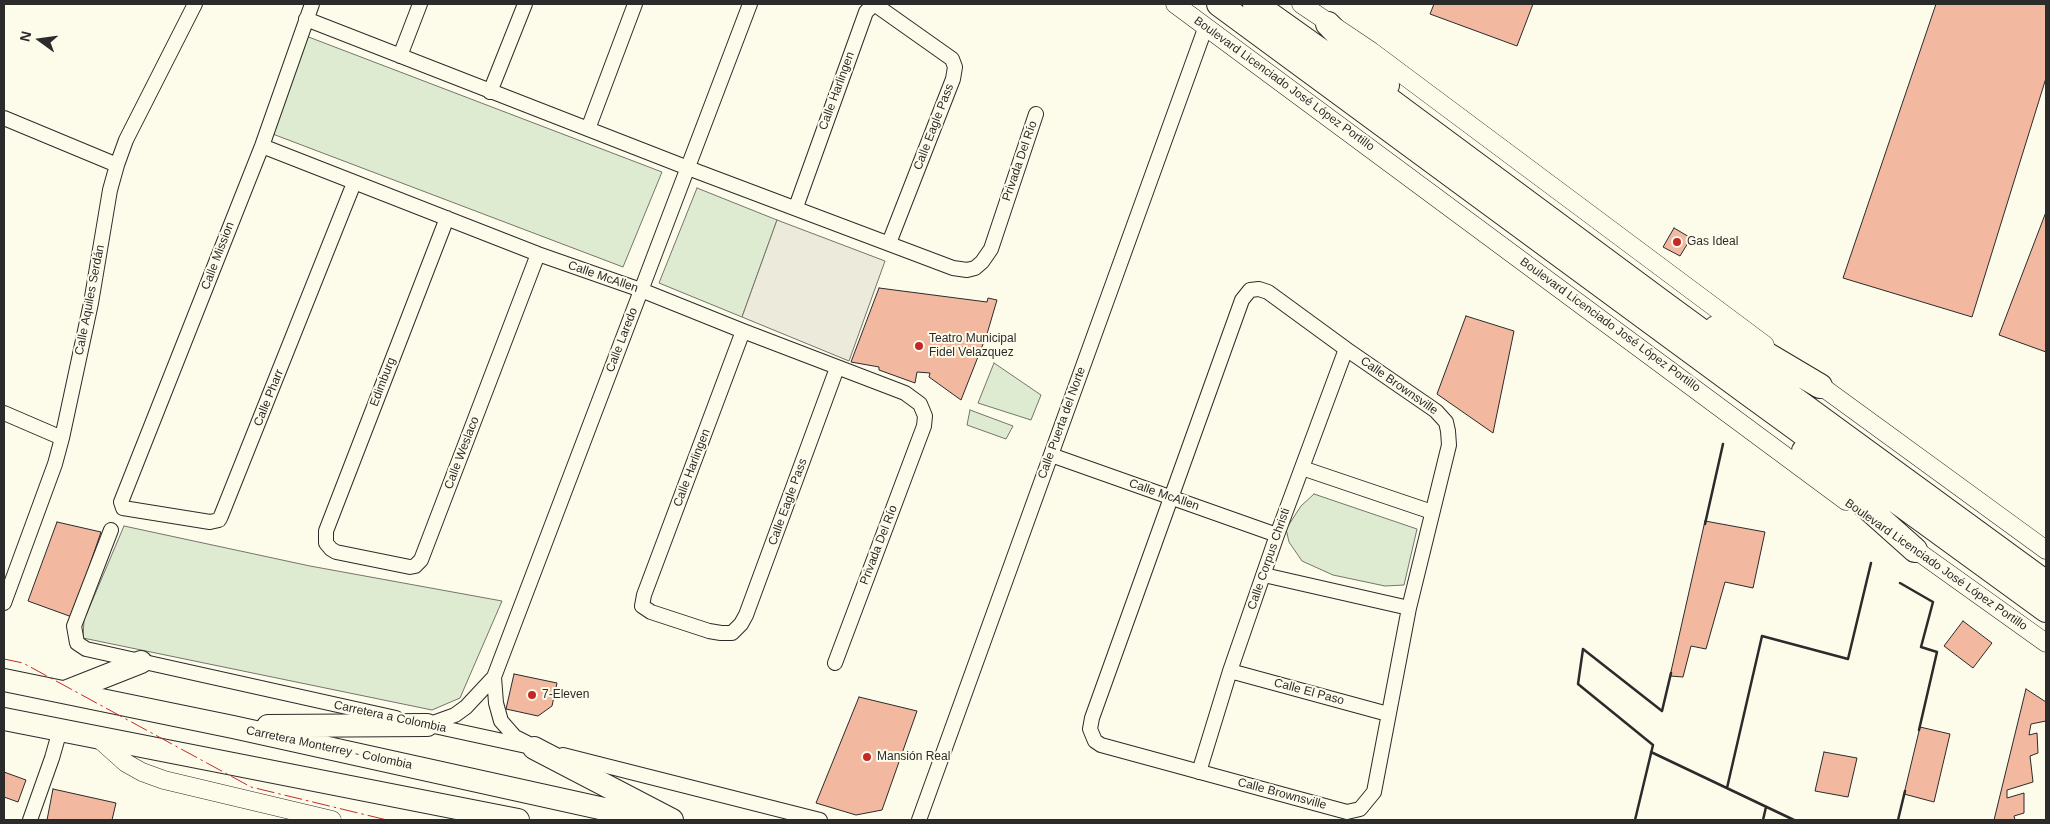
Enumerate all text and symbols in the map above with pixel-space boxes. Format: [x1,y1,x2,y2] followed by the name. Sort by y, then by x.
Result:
[1191,14,1377,154] street label: Boulevard Licenciado José López Portillo
[15,15,65,65] north arrow
[16,30,34,43] text: N
[816,50,858,132] street label: Calle Harlingen
[911,82,957,172] street label: Calle Eagle Pass
[1000,119,1040,203] street label: Privada Del Río
[198,220,238,292] street label: Calle Mission
[1687,235,1738,249] place label: Gas Ideal
[1671,236,1683,248] marker: Gas Ideal
[72,244,108,356] street label: Calle Aquiles Serdán
[1517,255,1703,395] street label: Boulevard Licenciado José López Portillo
[566,258,640,296] street label: Calle McAllen
[603,306,641,374] street label: Calle Laredo
[929,332,1016,360] place label: Teatro Municipal Fidel Velazquez
[913,340,925,352] marker: Teatro Municipal Fidel Velazquez
[1357,354,1441,418] street label: Calle Brownsville
[367,355,399,409] street label: Edimburg
[1035,365,1089,481] street label: Calle Puerta del Norte
[251,367,287,429] street label: Calle Pharr
[442,415,482,491] street label: Calle Weslaco
[671,427,713,509] street label: Calle Harlingen
[766,457,810,547] street label: Calle Eagle Pass
[1127,476,1201,514] street label: Calle McAllen
[1842,496,2030,634] street label: Boulevard Licenciado José López Portillo
[857,503,901,587] street label: Privada Del Río
[1245,506,1293,612] street label: Calle Corpus Christi
[1272,676,1346,708] street label: Calle El Paso
[542,688,589,702] place label: 7-Eleven
[526,689,538,701] marker: 7-Eleven
[332,698,448,736] street label: Carretera a Colombia
[245,723,413,773] street label: Carretera Monterrey - Colombia
[877,750,950,764] place label: Mansión Real
[861,751,873,763] marker: Mansión Real
[1236,775,1328,813] street label: Calle Brownsville

